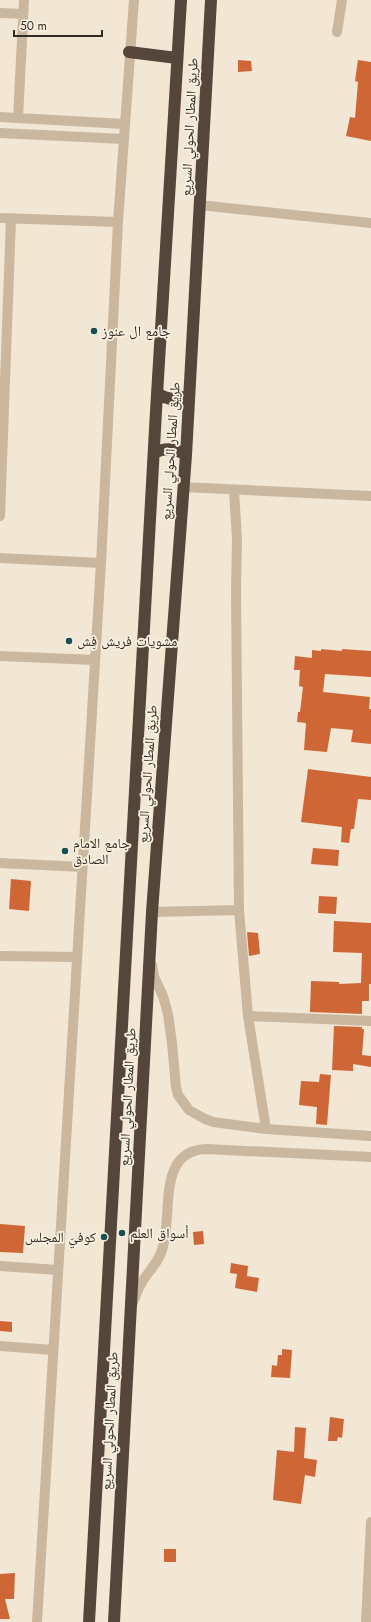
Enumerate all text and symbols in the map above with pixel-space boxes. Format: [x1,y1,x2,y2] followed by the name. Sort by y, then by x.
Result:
[14,12,102,38] scale bar
[20,17,47,35] text: 50 m
[175,57,204,197] street label: طريق المطار الحولي السريع
[101,321,171,341] place label: جامع ال عنوز
[89,326,99,336] marker: جامع ال عنوز
[155,381,186,521] street label: طريق المطار الحولي السريع
[77,631,177,651] place label: مشويات فريش فِش
[64,636,74,646] marker: مشويات فريش فِش
[132,704,163,844] street label: طريق المطار الحولي السريع
[73,833,130,869] place label: جامع الامام الصادق
[60,846,70,856] marker: جامع الامام الصادق
[113,1027,142,1167] street label: طريق المطار الحولي السريع
[130,1223,189,1243] place label: أسواق العلم
[25,1227,96,1249] place label: كوفيّ المجلس
[117,1228,127,1238] marker: أسواق العلم
[99,1232,109,1242] marker: كوفيّ المجلس
[95,1351,124,1491] street label: طريق المطار الحولي السريع

